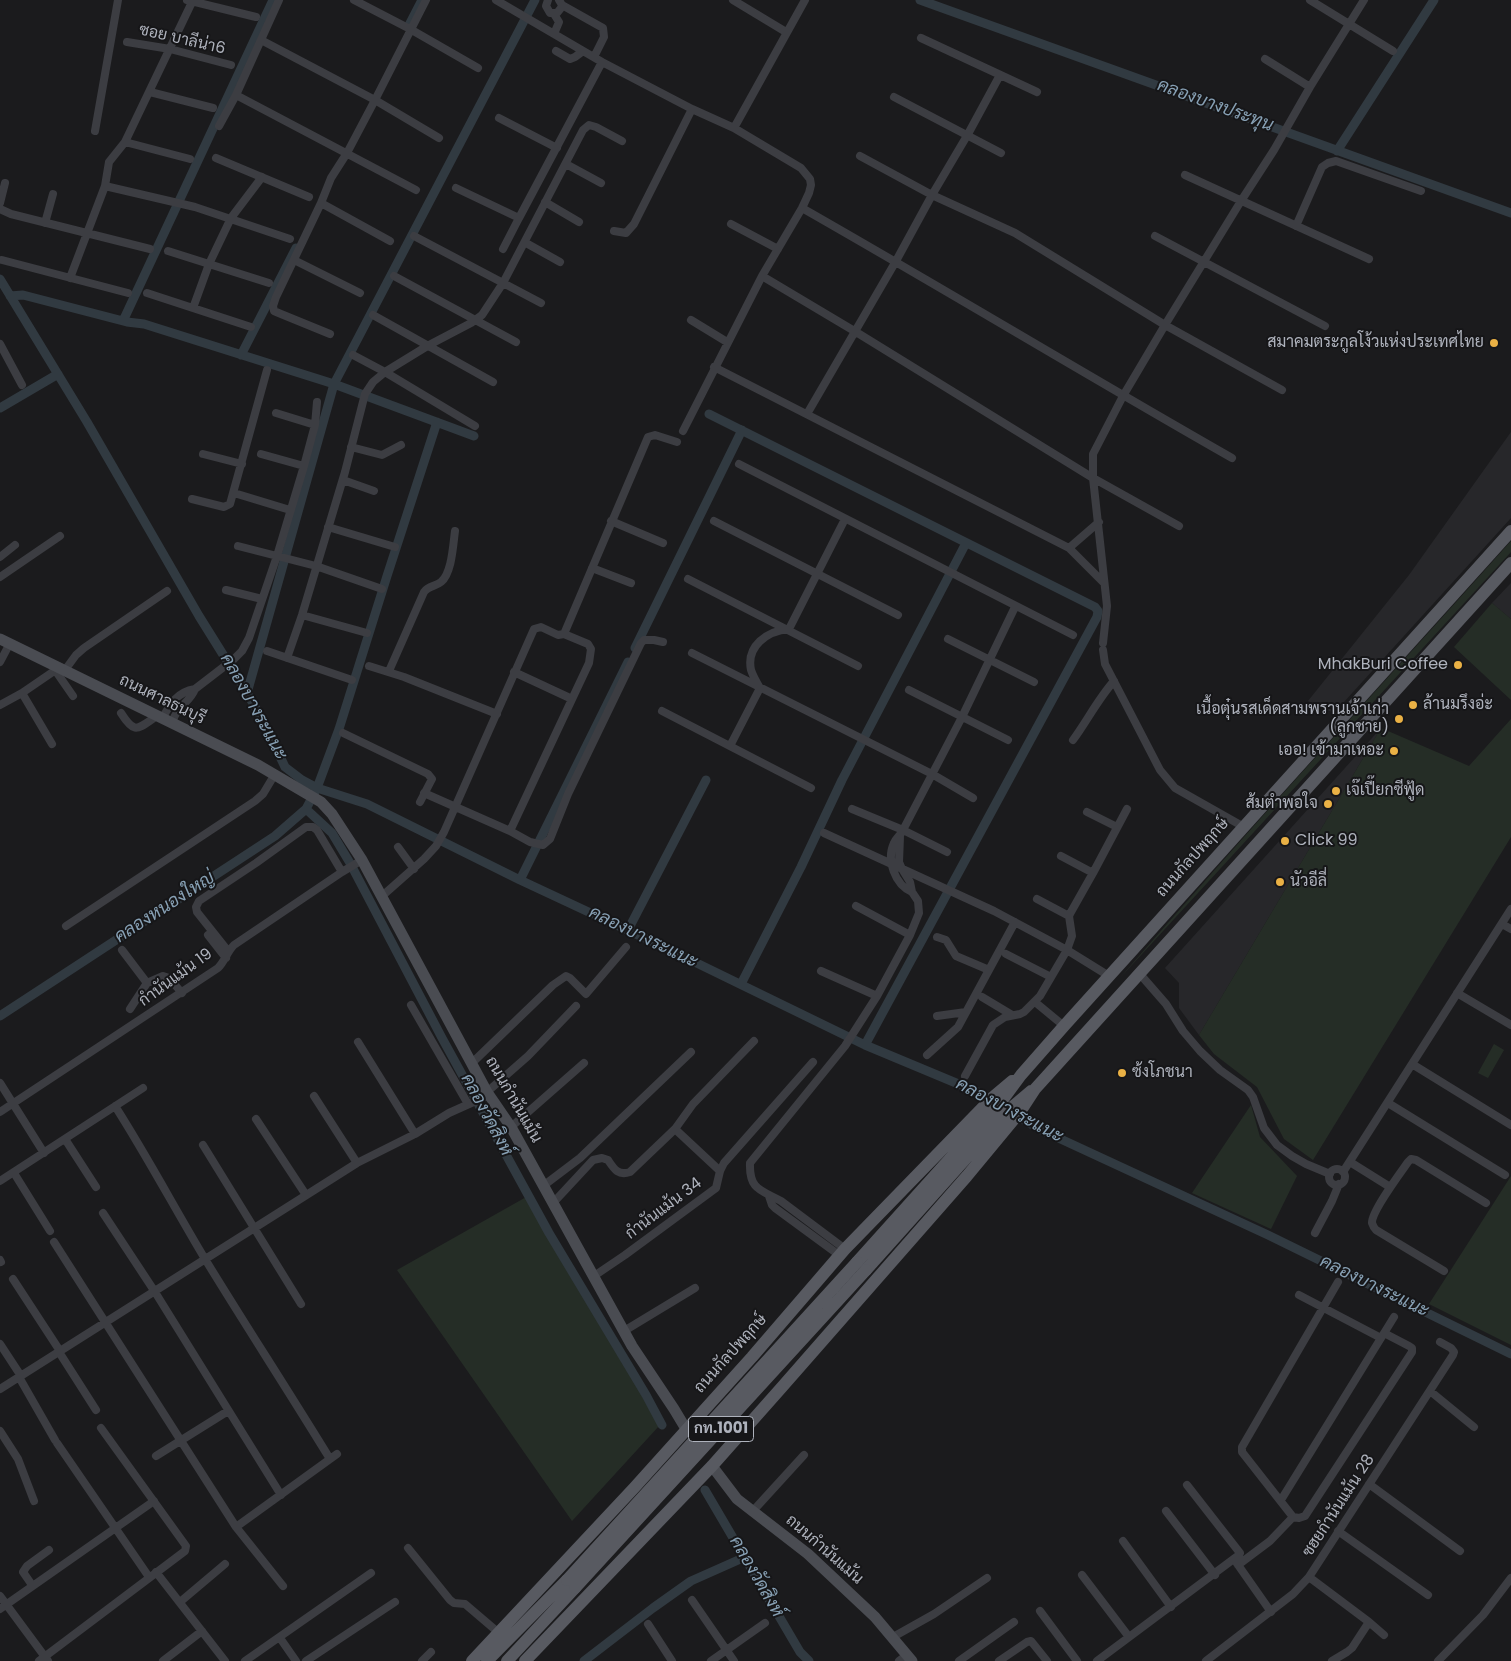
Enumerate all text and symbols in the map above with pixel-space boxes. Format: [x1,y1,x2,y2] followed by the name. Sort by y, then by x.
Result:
[137,21,227,59] street label: ซอย บาลีน่า6
[1154,75,1276,137] water label: คลองบางประทุน
[1267,333,1484,353] place label: สมาคมตระกูลโง้วแห่งประเทศไทย
[1488,337,1500,349] marker: สมาคมตระกูลโง้วแห่งประเทศไทย
[215,650,291,764] water label: คลองบางระแนะ
[1318,655,1448,675] place label: MhakBuri Coffee
[1452,659,1464,671] marker: MhakBuri Coffee
[116,671,208,729] street label: ถนนศาลธนบุรี
[1423,695,1493,715] place label: ล้านมรึงอ่ะ
[1407,699,1419,711] marker: ล้านมรึงอ่ะ
[1196,700,1389,738] place label: เนื้อตุ๋นรสเด็ดสามพรานเจ้าเก่า (ลูกชาย)
[1393,713,1405,725] marker: เนื้อตุ๋นรสเด็ดสามพรานเจ้าเก่า (ลูกชาย)
[1278,741,1384,761] place label: เออ! เข้ามาเหอะ
[1388,745,1400,757] marker: เออ! เข้ามาเหอะ
[1346,781,1425,801] place label: เจ๊เปี๊ยกซีฟู้ด
[1330,785,1342,797] marker: เจ๊เปี๊ยกซีฟู้ด
[1246,794,1318,814] place label: ส้มตำพอใจ
[1322,798,1334,810] marker: ส้มตำพอใจ
[1153,815,1233,901] street label: ถนนกัลปพฤกษ์
[1295,831,1358,851] place label: Click 99
[1279,835,1291,847] marker: Click 99
[111,868,219,948] water label: คลองหนองใหญ่
[1290,872,1327,892] place label: นัวอีลี่
[1274,876,1286,888] marker: นัวอีลี่
[585,902,701,974] water label: คลองบางระแนะ
[136,945,216,1011] street label: กำนันแม้น 19
[481,1053,545,1147] street label: ถนนกำนันแม้น
[1132,1063,1193,1083] place label: ซ้งโภชนา
[1116,1067,1128,1079] marker: ซ้งโภชนา
[455,1070,517,1160] water label: คลองวัดสิงห์
[952,1074,1066,1148] water label: คลองบางระแนะ
[622,1174,706,1244] street label: กำนันแม้น 34
[1316,1251,1432,1323] water label: คลองบางระแนะ
[691,1311,771,1397] street label: ถนนกัลปพฤกษ์
[688,1416,754,1442] road number: กท.1001
[1299,1451,1379,1561] street label: ซฮยกำนันแม้น 28
[781,1511,867,1589] street label: ถนนกำนันแม้น
[724,1533,788,1621] water label: คลองวัดสิงห์

